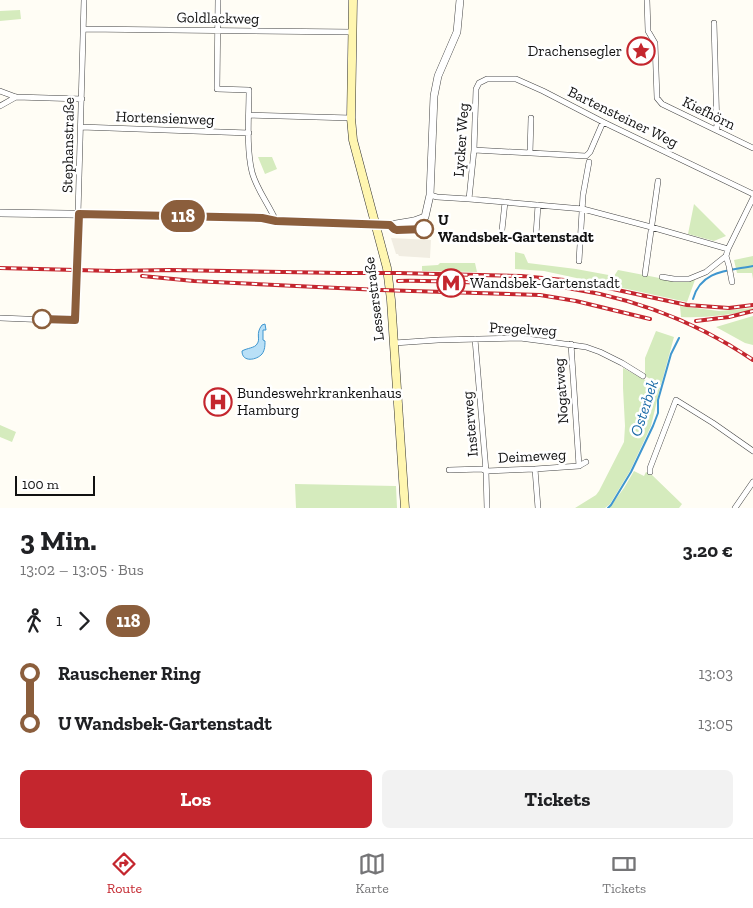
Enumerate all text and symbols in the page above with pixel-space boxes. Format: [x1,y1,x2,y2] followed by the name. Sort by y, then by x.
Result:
[176,8,260,28] street label: Goldlackweg
[626,36,656,66] place icon: Drachensegler
[528,42,622,60] place label: Drachensegler
[565,83,681,151] street label: Bartensteiner Weg
[680,92,739,134] street label: Kiefhörn
[58,97,78,193] street label: Stephanstraße
[449,102,473,178] street label: Lycker Weg
[115,107,215,129] street label: Hortensienweg
[154,200,212,232] line badge: 118
[171,205,195,227] text: 118
[438,211,595,246] place label: U Wandsbek-Gartenstadt
[414,219,434,239] marker: U Wandsbek-Gartenstadt
[360,256,388,342] street label: Lesserstraße
[436,268,466,298] metro station icon: Wandsbek-Gartenstadt
[470,274,620,292] place label: Wandsbek-Gartenstadt
[32,309,52,329] unlabelled marker
[489,318,557,340] street label: Pregelweg
[550,357,572,425] street label: Nogatweg
[626,377,662,439] water label: Osterbek
[237,384,402,419] place label: Bundeswehrkrankenhaus Hamburg
[203,387,233,417] hospital icon: Bundeswehrkrankenhaus Hamburg
[458,391,482,457] street label: Insterweg
[497,445,567,467] street label: Deimeweg
[15,473,95,496] scale bar
[22,476,59,493] text: 100 m
[20,524,97,557] text: 3 Min.
[683,539,733,562] text: 3.20 €
[20,560,144,579] text: 13:02 – 13:05 · Bus
[20,607,48,635] icon: walk
[70,607,98,635] icon: forward
[116,610,140,632] text: 118
[56,611,62,630] text: 1
[58,662,201,685] text: Rauschener Ring
[698,664,733,683] text: 13:03
[58,712,272,735] text: U Wandsbek-Gartenstadt
[698,714,733,733] text: 13:05
[20,770,372,828] button: Los
[382,770,733,828] button: Tickets
[107,850,142,897] tab: Route
[355,850,389,897] tab: Karte
[602,850,646,897] tab: Tickets

